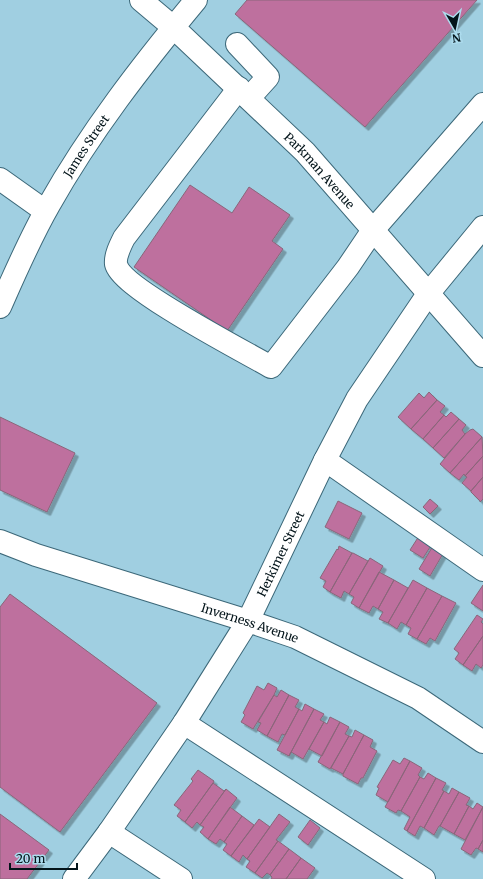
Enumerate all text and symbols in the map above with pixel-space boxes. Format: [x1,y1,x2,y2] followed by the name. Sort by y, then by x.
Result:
[435,8,475,48] north arrow
[451,30,462,46] text: N
[59,111,112,181] street label: James Street
[281,129,358,211] street label: Parkman Avenue
[253,508,307,599] street label: Herkimer Street
[200,599,301,645] street label: Inverness Avenue
[10,845,77,871] scale bar
[16,851,45,866] text: 20 m

